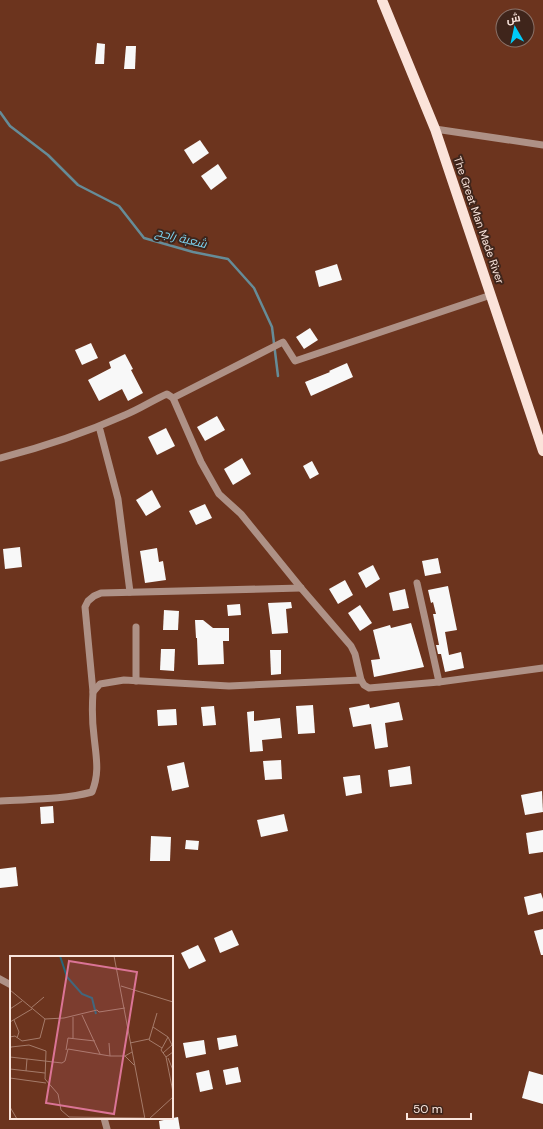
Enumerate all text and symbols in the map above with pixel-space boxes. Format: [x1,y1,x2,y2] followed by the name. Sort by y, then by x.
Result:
[495,8,535,48] north arrow
[505,10,522,26] text: ش
[451,154,507,286] street label: The Great Man Made River
[153,224,209,252] water label: شعبة راجح
[10,956,173,1119] inset map
[407,1095,471,1121] scale bar
[413,1101,442,1117] text: 50 m

